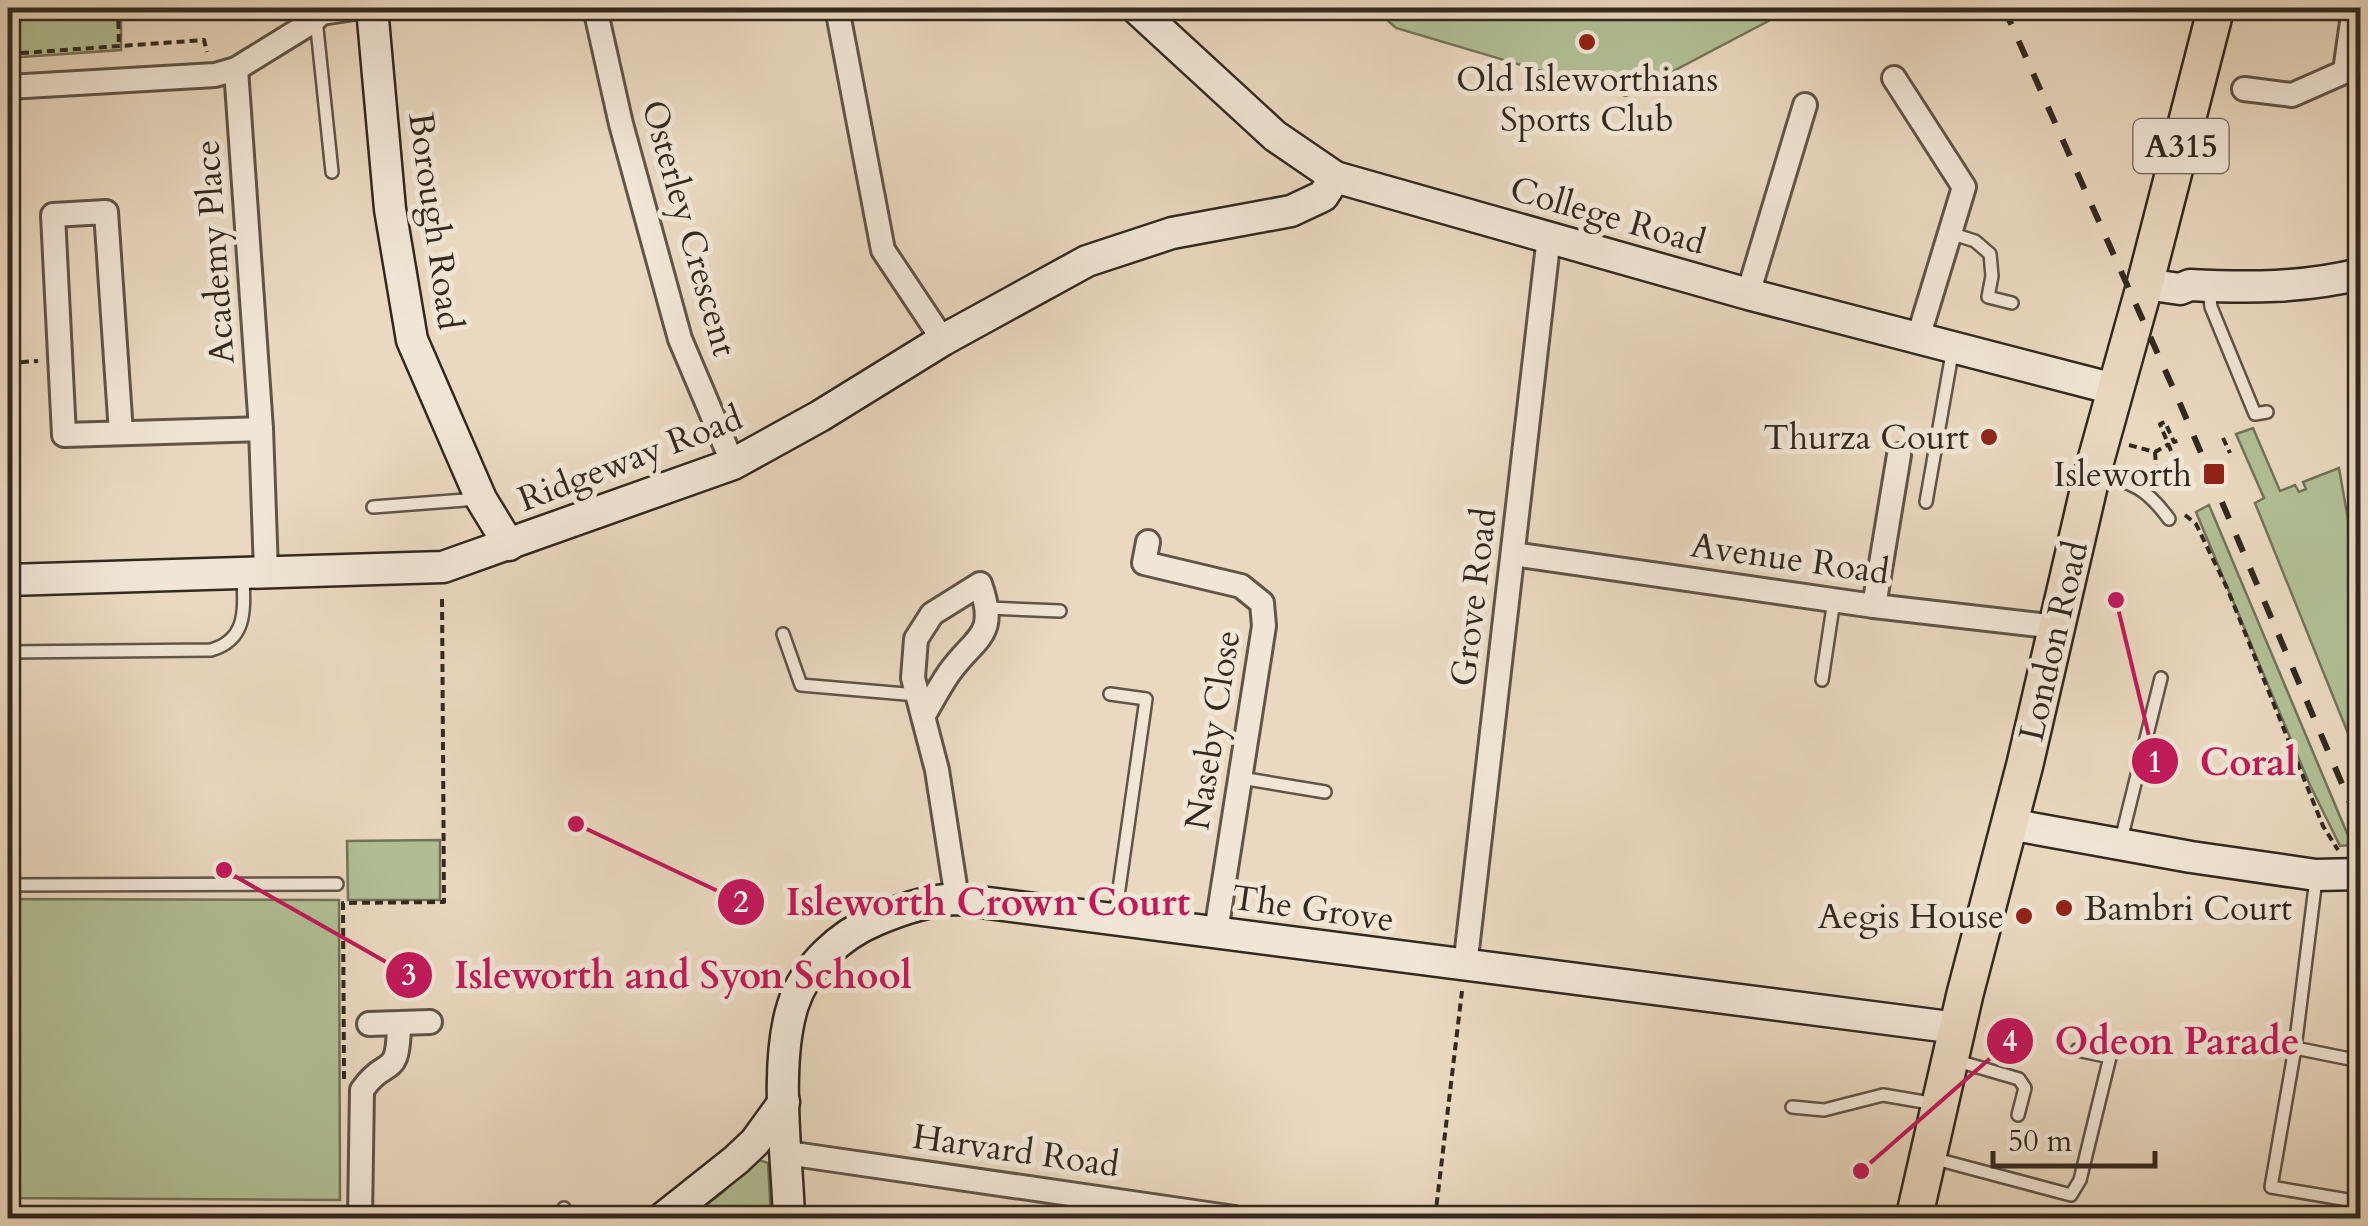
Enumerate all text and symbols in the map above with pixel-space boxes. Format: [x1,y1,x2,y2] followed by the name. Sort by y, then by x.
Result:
[1576,31,1598,53] marker: Old Isleworthians Sports Club
[1456,56,1718,144] place label: Old Isleworthians Sports Club
[630,95,749,362] street label: Osterley Crescent
[396,109,474,333] street label: Borough Road
[2134,119,2228,173] road number: A315
[183,138,247,366] street label: Academy Place
[1504,165,1711,267] street label: College Road
[511,394,750,524] street label: Ridgeway Road
[1763,414,1969,462] place label: Thurza Court
[1978,426,2000,448] marker: Thurza Court
[2054,451,2192,499] place label: Isleworth
[2201,461,2227,487] marker: Isleworth
[1439,505,1509,689] street label: Grove Road
[1688,521,1892,597] street label: Avenue Road
[2008,536,2100,746] street label: London Road
[1174,627,1252,833] street label: Naseby Close
[2130,727,2316,795] callout: Coral
[2200,737,2296,789] text: Coral
[2147,742,2163,783] text: 1
[716,868,1210,936] callout: Isleworth Crown Court
[1229,874,1397,944] street label: The Grove
[786,877,1190,929] text: Isleworth Crown Court
[733,882,749,923] text: 2
[2084,885,2292,933] place label: Bambri Court
[1818,893,2004,941] place label: Aegis House
[2053,897,2075,919] marker: Bambri Court
[2013,905,2035,927] marker: Aegis House
[384,941,932,1009] callout: Isleworth and Syon School
[454,950,912,1002] text: Isleworth and Syon School
[401,955,417,996] text: 3
[1985,1007,2320,1075] callout: Odeon Parade
[2054,1016,2300,1068] text: Odeon Parade
[2002,1021,2018,1062] text: 4
[1993,1106,2156,1168] scale bar
[910,1113,1122,1189] street label: Harvard Road
[2008,1121,2073,1162] text: 50 m

